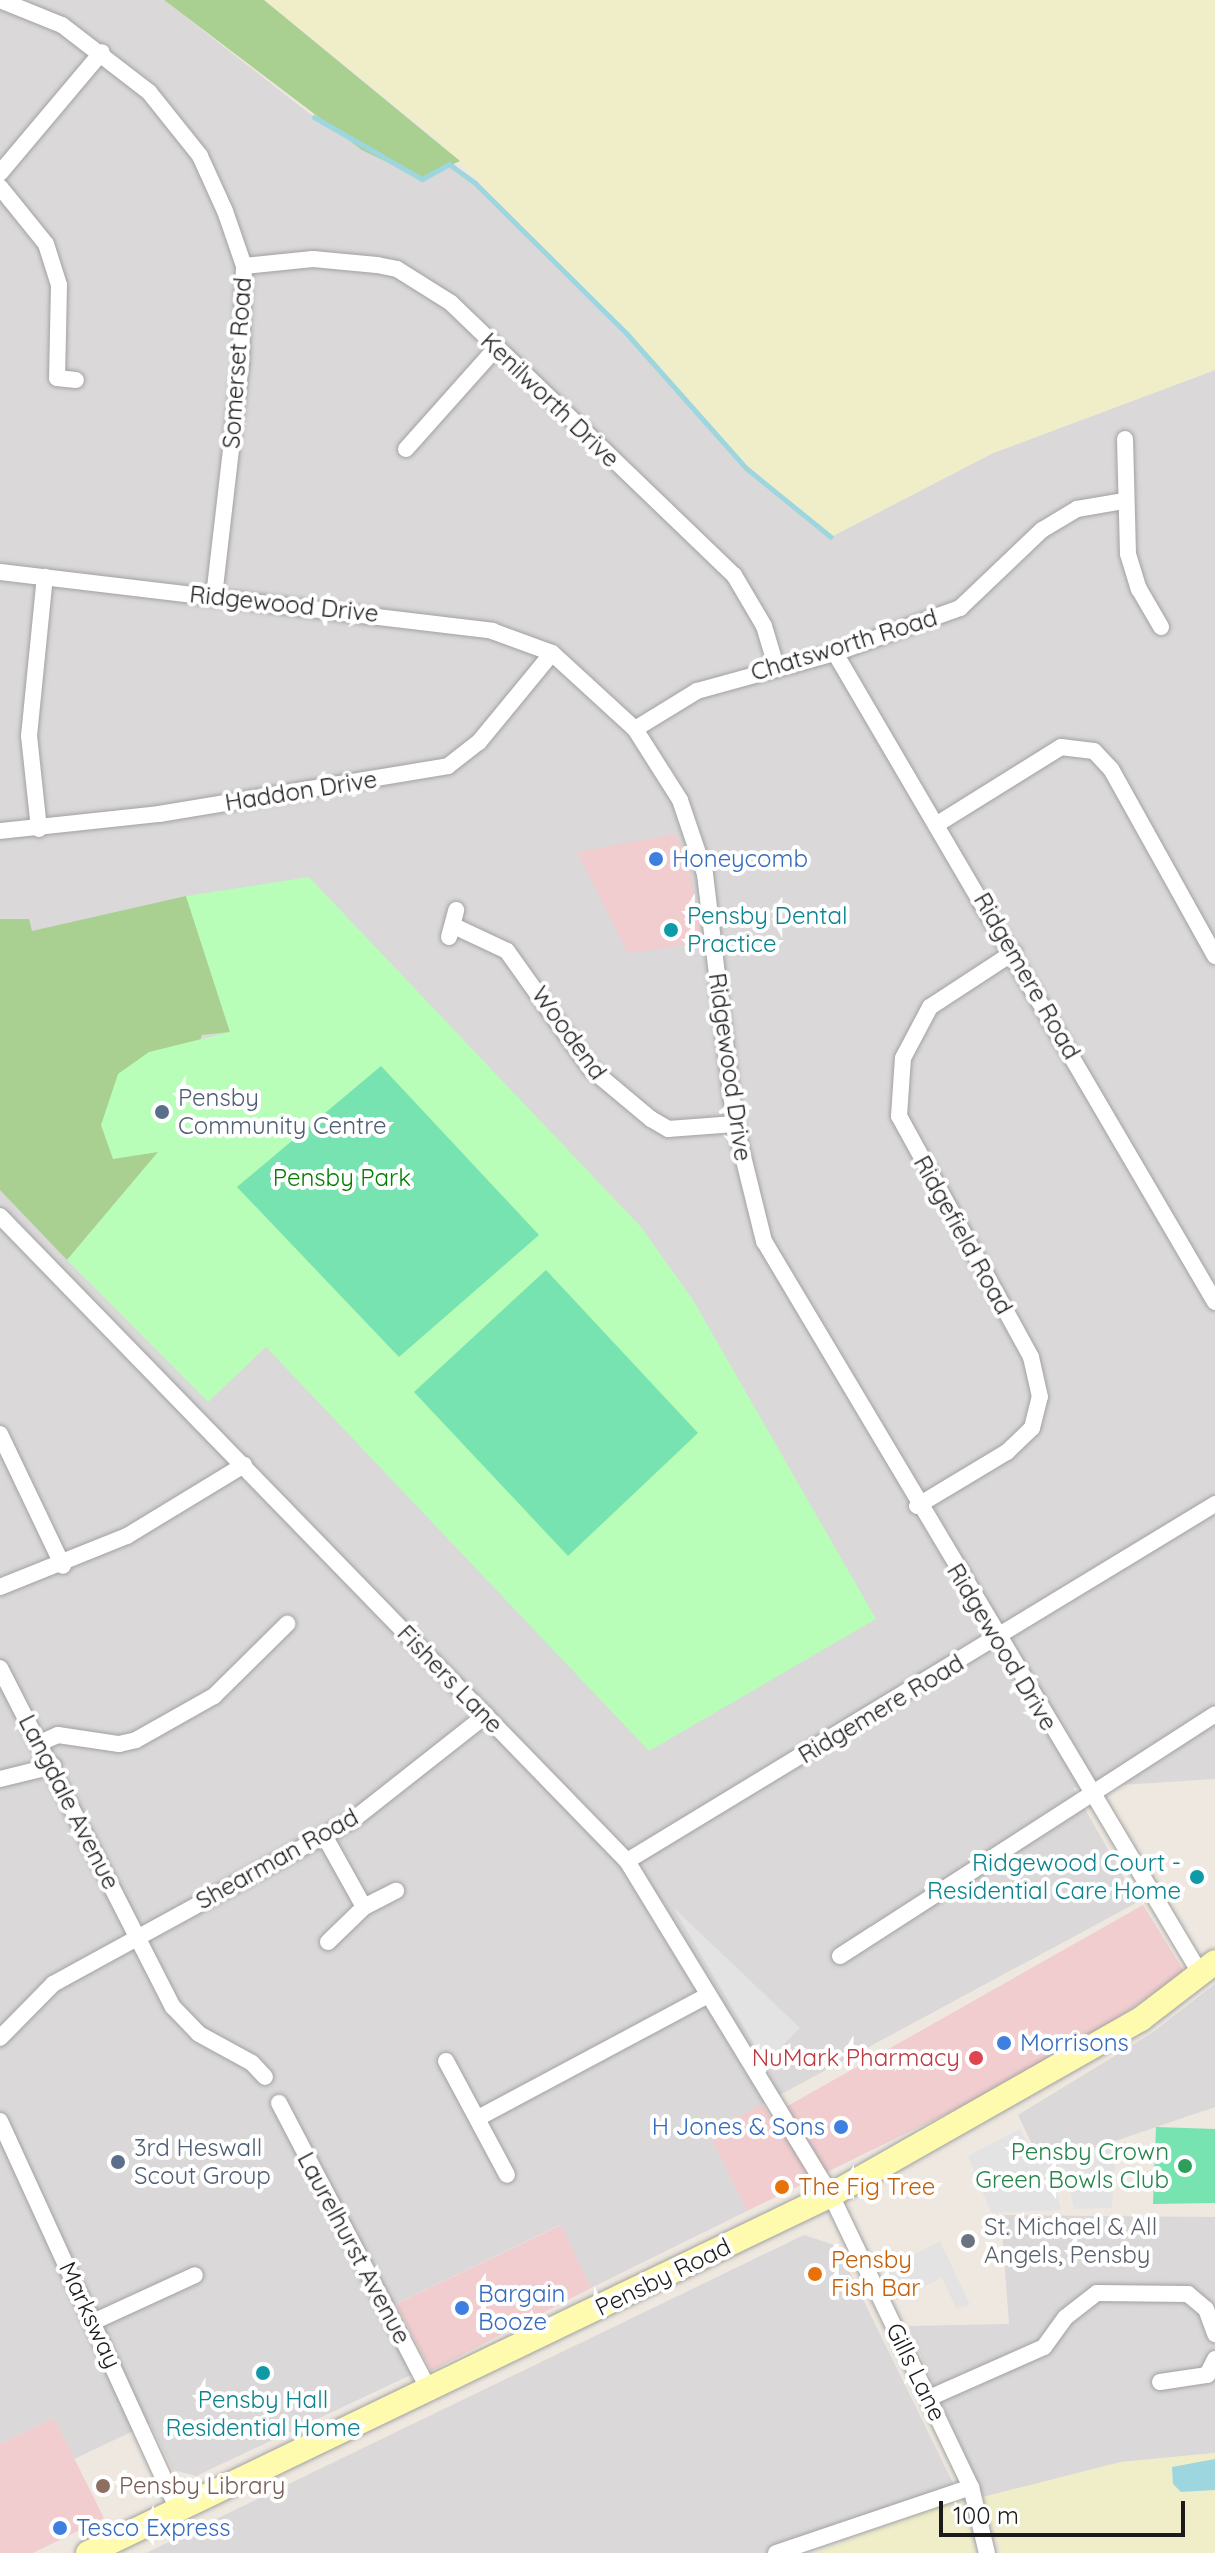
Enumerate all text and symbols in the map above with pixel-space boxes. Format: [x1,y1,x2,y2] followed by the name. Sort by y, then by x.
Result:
[217,276,257,450] street label: Somerset Road
[475,327,625,473] street label: Kenilworth Drive
[188,580,380,628] street label: Ridgewood Drive
[747,603,941,687] street label: Chatsworth Road
[223,765,379,817] street label: Haddon Drive
[672,845,808,873] place label: Honeycomb
[647,850,665,868] marker: Honeycomb
[968,888,1086,1064] street label: Ridgemere Road
[687,902,848,958] place label: Pensby Dental Practice
[662,921,680,939] marker: Pensby Dental Practice
[703,971,757,1163] street label: Ridgewood Drive
[526,981,612,1085] street label: Woodend
[178,1084,386,1140] place label: Pensby Community Centre
[153,1103,171,1121] marker: Pensby Community Centre
[907,1151,1019,1319] street label: Ridgefield Road
[273,1164,411,1192] park label: Pensby Park
[941,1558,1063,1736] street label: Ridgewood Drive
[391,1619,509,1739] street label: Fishers Lane
[793,1648,969,1770] street label: Ridgemere Road
[13,1710,125,1894] street label: Langdale Avenue
[191,1803,363,1915] street label: Shearman Road
[927,1849,1181,1905] place label: Ridgewood Court - Residential Care Home
[1188,1868,1206,1886] marker: Ridgewood Court - Residential Care Home
[1020,2029,1129,2057] place label: Morrisons
[995,2034,1013,2052] marker: Morrisons
[752,2044,960,2072] place label: NuMark Pharmacy
[967,2049,985,2067] marker: NuMark Pharmacy
[652,2113,825,2141] place label: H Jones & Sons
[832,2118,850,2136] marker: H Jones & Sons
[134,2134,271,2190] place label: 3rd Heswall Scout Group
[975,2138,1169,2194] place label: Pensby Crown Green Bowls Club
[291,2147,417,2349] street label: Laurelhurst Avenue
[109,2153,127,2171] marker: 3rd Heswall Scout Group
[1176,2157,1194,2175] marker: Pensby Crown Green Bowls Club
[798,2173,935,2201] place label: The Fig Tree
[773,2178,791,2196] marker: The Fig Tree
[984,2213,1157,2269] place label: St. Michael & All Angels, Pensby
[591,2232,735,2322] street label: Pensby Road
[959,2232,977,2250] marker: St. Michael & All Angels, Pensby
[831,2246,921,2302] place label: Pensby Fish Bar
[53,2257,127,2373] street label: Marksway
[806,2265,824,2283] marker: Pensby Fish Bar
[478,2280,565,2336] place label: Bargain Booze
[453,2299,471,2317] marker: Bargain Booze
[880,2318,952,2426] street label: Gills Lane
[254,2364,272,2382] marker: Pensby Hall Residential Home
[166,2386,360,2442] place label: Pensby Hall Residential Home
[119,2472,285,2500] place label: Pensby Library
[94,2477,112,2495] marker: Pensby Library
[943,2485,1189,2535] scale bar
[953,2500,1019,2530] text: 100 m
[76,2514,230,2542] place label: Tesco Express
[51,2519,69,2537] marker: Tesco Express

